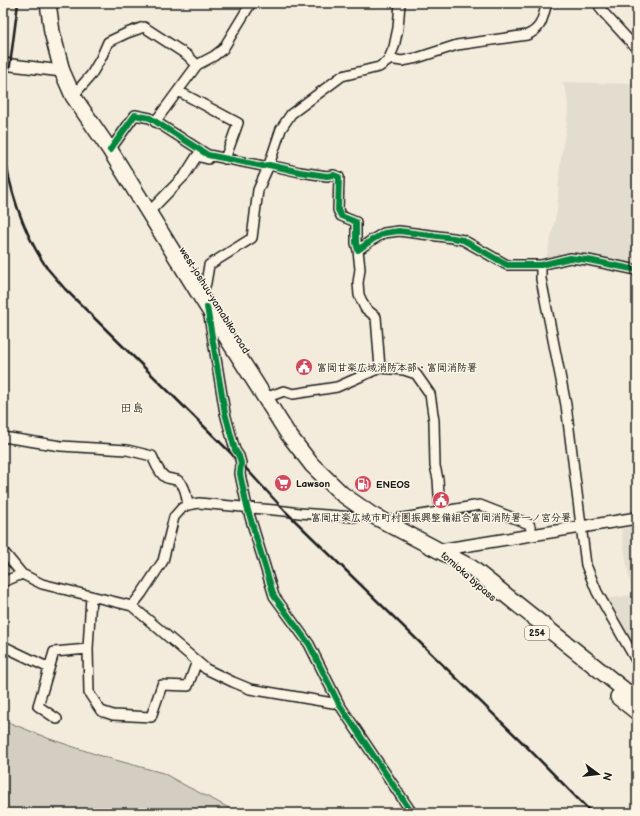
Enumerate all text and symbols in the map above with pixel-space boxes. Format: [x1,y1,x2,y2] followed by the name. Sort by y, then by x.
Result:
[176,245,252,356] street label: west-joshuu-yamabiko road
[294,357,314,377] public building icon: 富岡甘楽広域消防本部・富岡消防署
[317,362,477,374] place label: 富岡甘楽広域消防本部・富岡消防署
[120,401,144,416] district label: 田島
[273,473,293,493] supermarket icon: Lawson
[353,474,373,494] fuel station icon: ENEOS
[296,478,331,490] place label: Lawson
[376,479,410,491] place label: ENEOS
[431,490,451,510] public building icon: 富岡甘楽広域市町村圏振興整備組合富岡消防署一ノ宮分署
[311,512,571,524] place label: 富岡甘楽広域市町村圏振興整備組合富岡消防署一ノ宮分署
[438,550,498,604] street label: tomioka bypass
[525,626,549,640] road number: 254
[578,754,618,794] north arrow
[600,771,615,782] text: N

